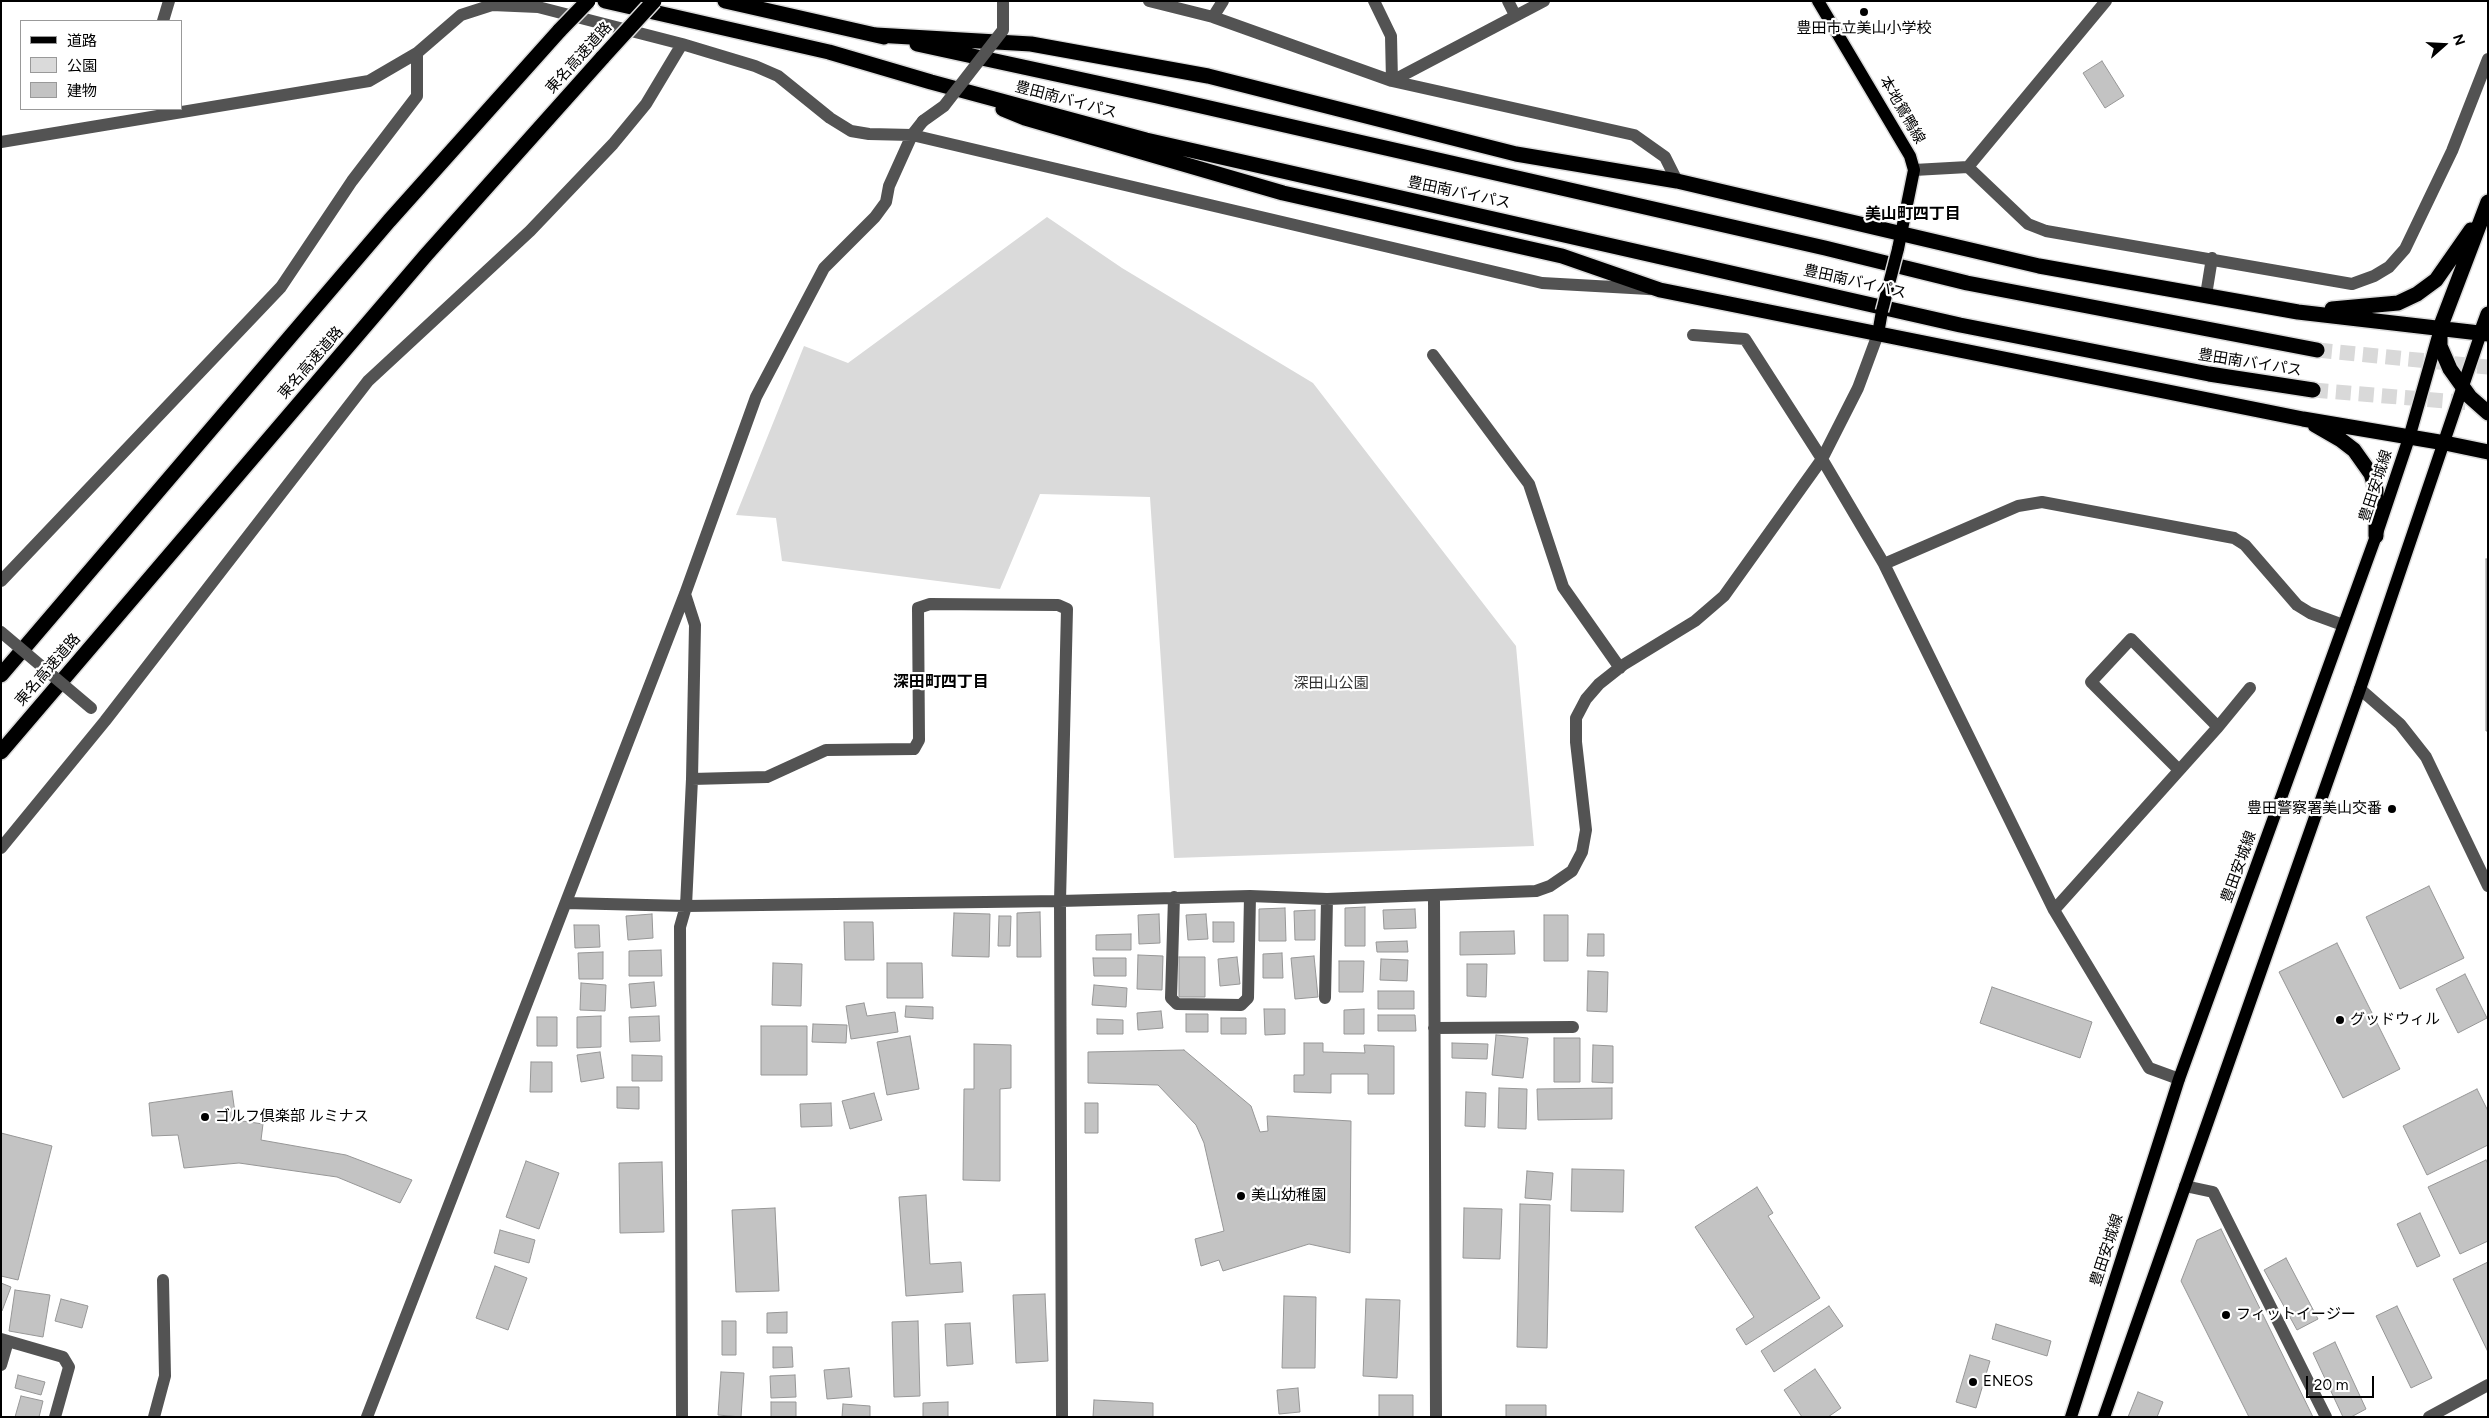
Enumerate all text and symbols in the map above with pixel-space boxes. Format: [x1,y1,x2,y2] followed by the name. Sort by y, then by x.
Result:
[1858,6,1870,18] marker: 豊田市立美山小学校
[542,19,616,97] street label: 東名高速道路
[20,20,182,110] legend
[1797,20,1931,38] place label: 豊田市立美山小学校
[2419,20,2469,70] north arrow
[67,32,97,50] text: 道路
[2449,32,2468,48] text: N
[67,57,97,75] text: 公園
[1875,73,1929,147] street label: 本地鴛鴨線
[1013,78,1119,122] street label: 豊田南バイパス
[67,82,97,100] text: 建物
[1406,173,1512,213] street label: 豊田南バイパス
[1865,204,1961,224] district label: 美山町四丁目
[1802,261,1908,303] street label: 豊田南バイパス
[275,323,347,403] street label: 東名高速道路
[2197,346,2303,380] street label: 豊田南バイパス
[2356,448,2396,524] street label: 豊田安城線
[12,630,84,710] street label: 東名高速道路
[893,672,989,692] district label: 深田町四丁目
[1294,675,1368,693] park label: 深田山公園
[2247,800,2382,818] place label: 豊田警察署美山交番
[2386,803,2398,815] marker: 豊田警察署美山交番
[2218,829,2260,905] street label: 豊田安城線
[2350,1011,2440,1029] place label: グッドウィル
[2334,1014,2346,1026] marker: グッドウィル
[215,1108,369,1126] place label: ゴルフ倶楽部 ルミナス
[199,1111,211,1123] marker: ゴルフ倶楽部 ルミナス
[1251,1187,1326,1205] place label: 美山幼稚園
[1235,1190,1247,1202] marker: 美山幼稚園
[2087,1212,2127,1288] street label: 豊田安城線
[2236,1306,2356,1324] place label: フィットイージー
[2220,1309,2232,1321] marker: フィットイージー
[2309,1366,2376,1398] scale bar
[1983,1373,2033,1391] place label: ENEOS
[1967,1376,1979,1388] marker: ENEOS
[2314,1376,2348,1394] text: 20 m

